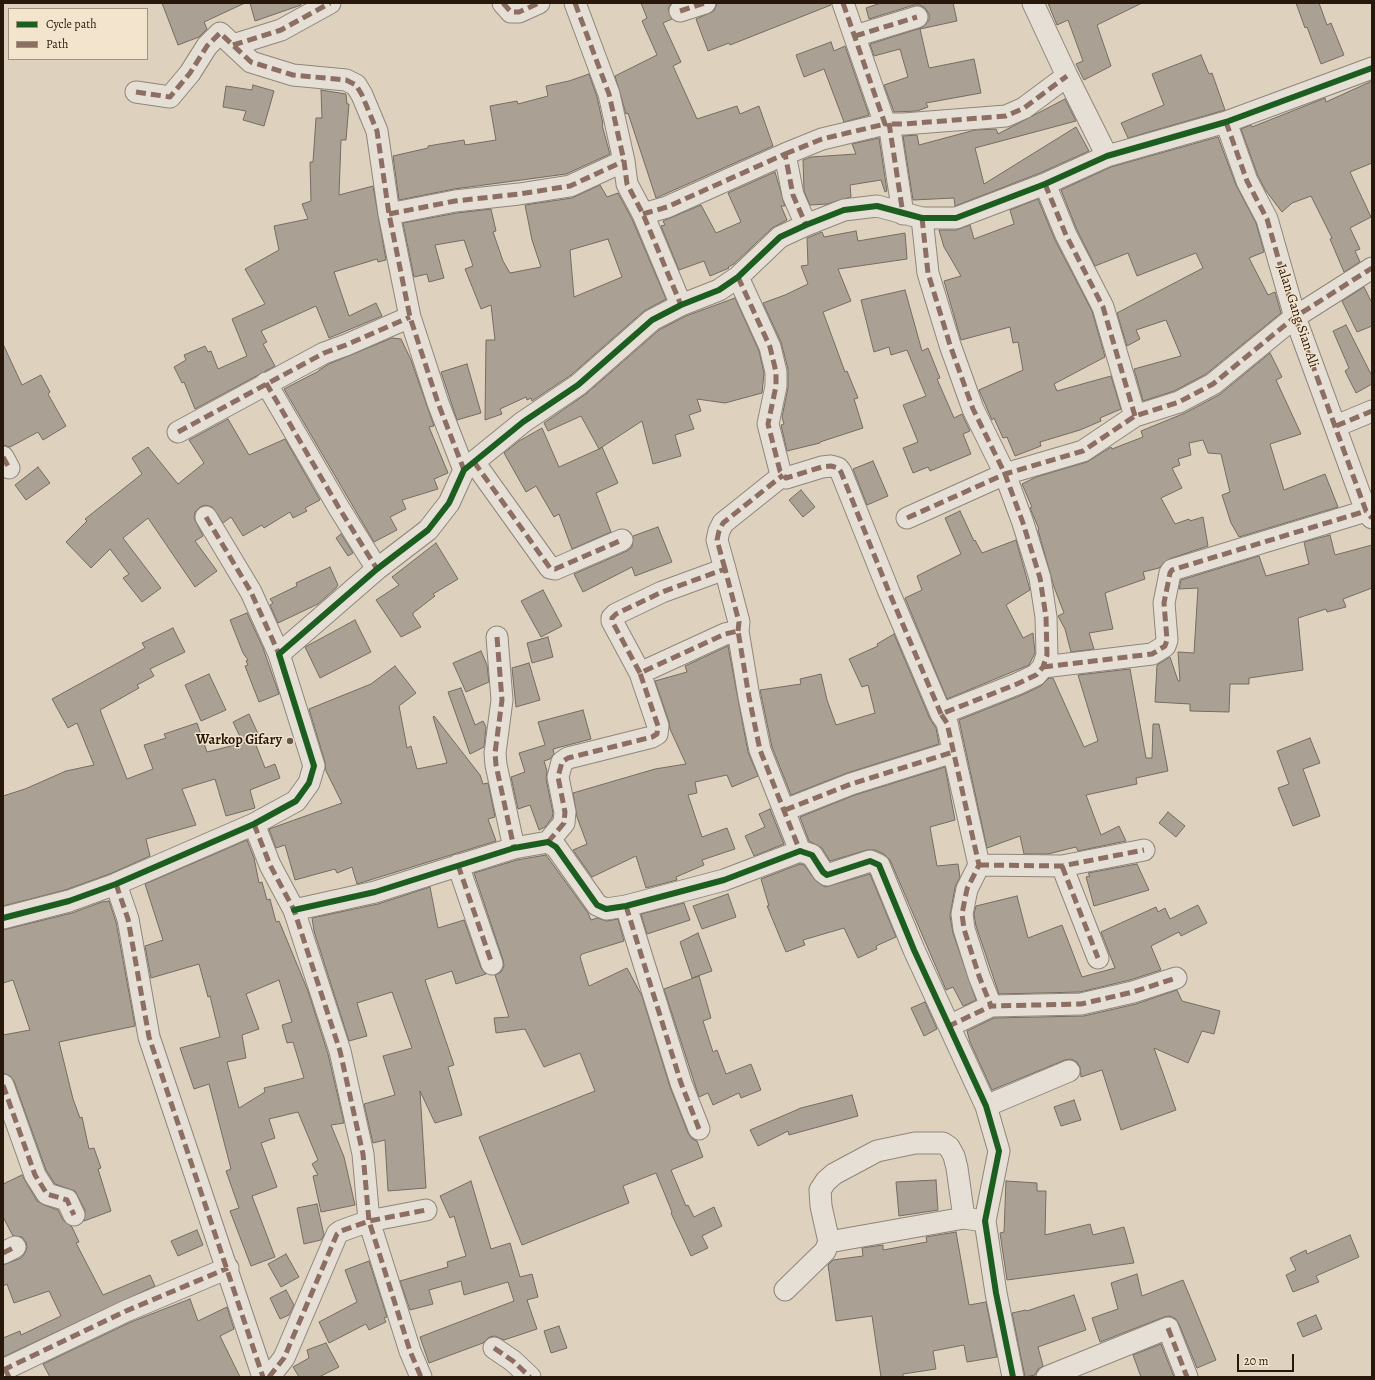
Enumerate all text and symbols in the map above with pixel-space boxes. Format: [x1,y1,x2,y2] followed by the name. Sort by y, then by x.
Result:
[8,8,148,60] legend
[46,16,97,32] text: Cycle path
[46,36,68,52] text: Path
[1272,262,1322,370] street label: Jalan Gang Sian Ali
[196,733,282,749] place label: Warkop Gifary
[285,736,295,746] marker: Warkop Gifary
[1239,1346,1296,1372] scale bar
[1244,1353,1268,1369] text: 20 m

